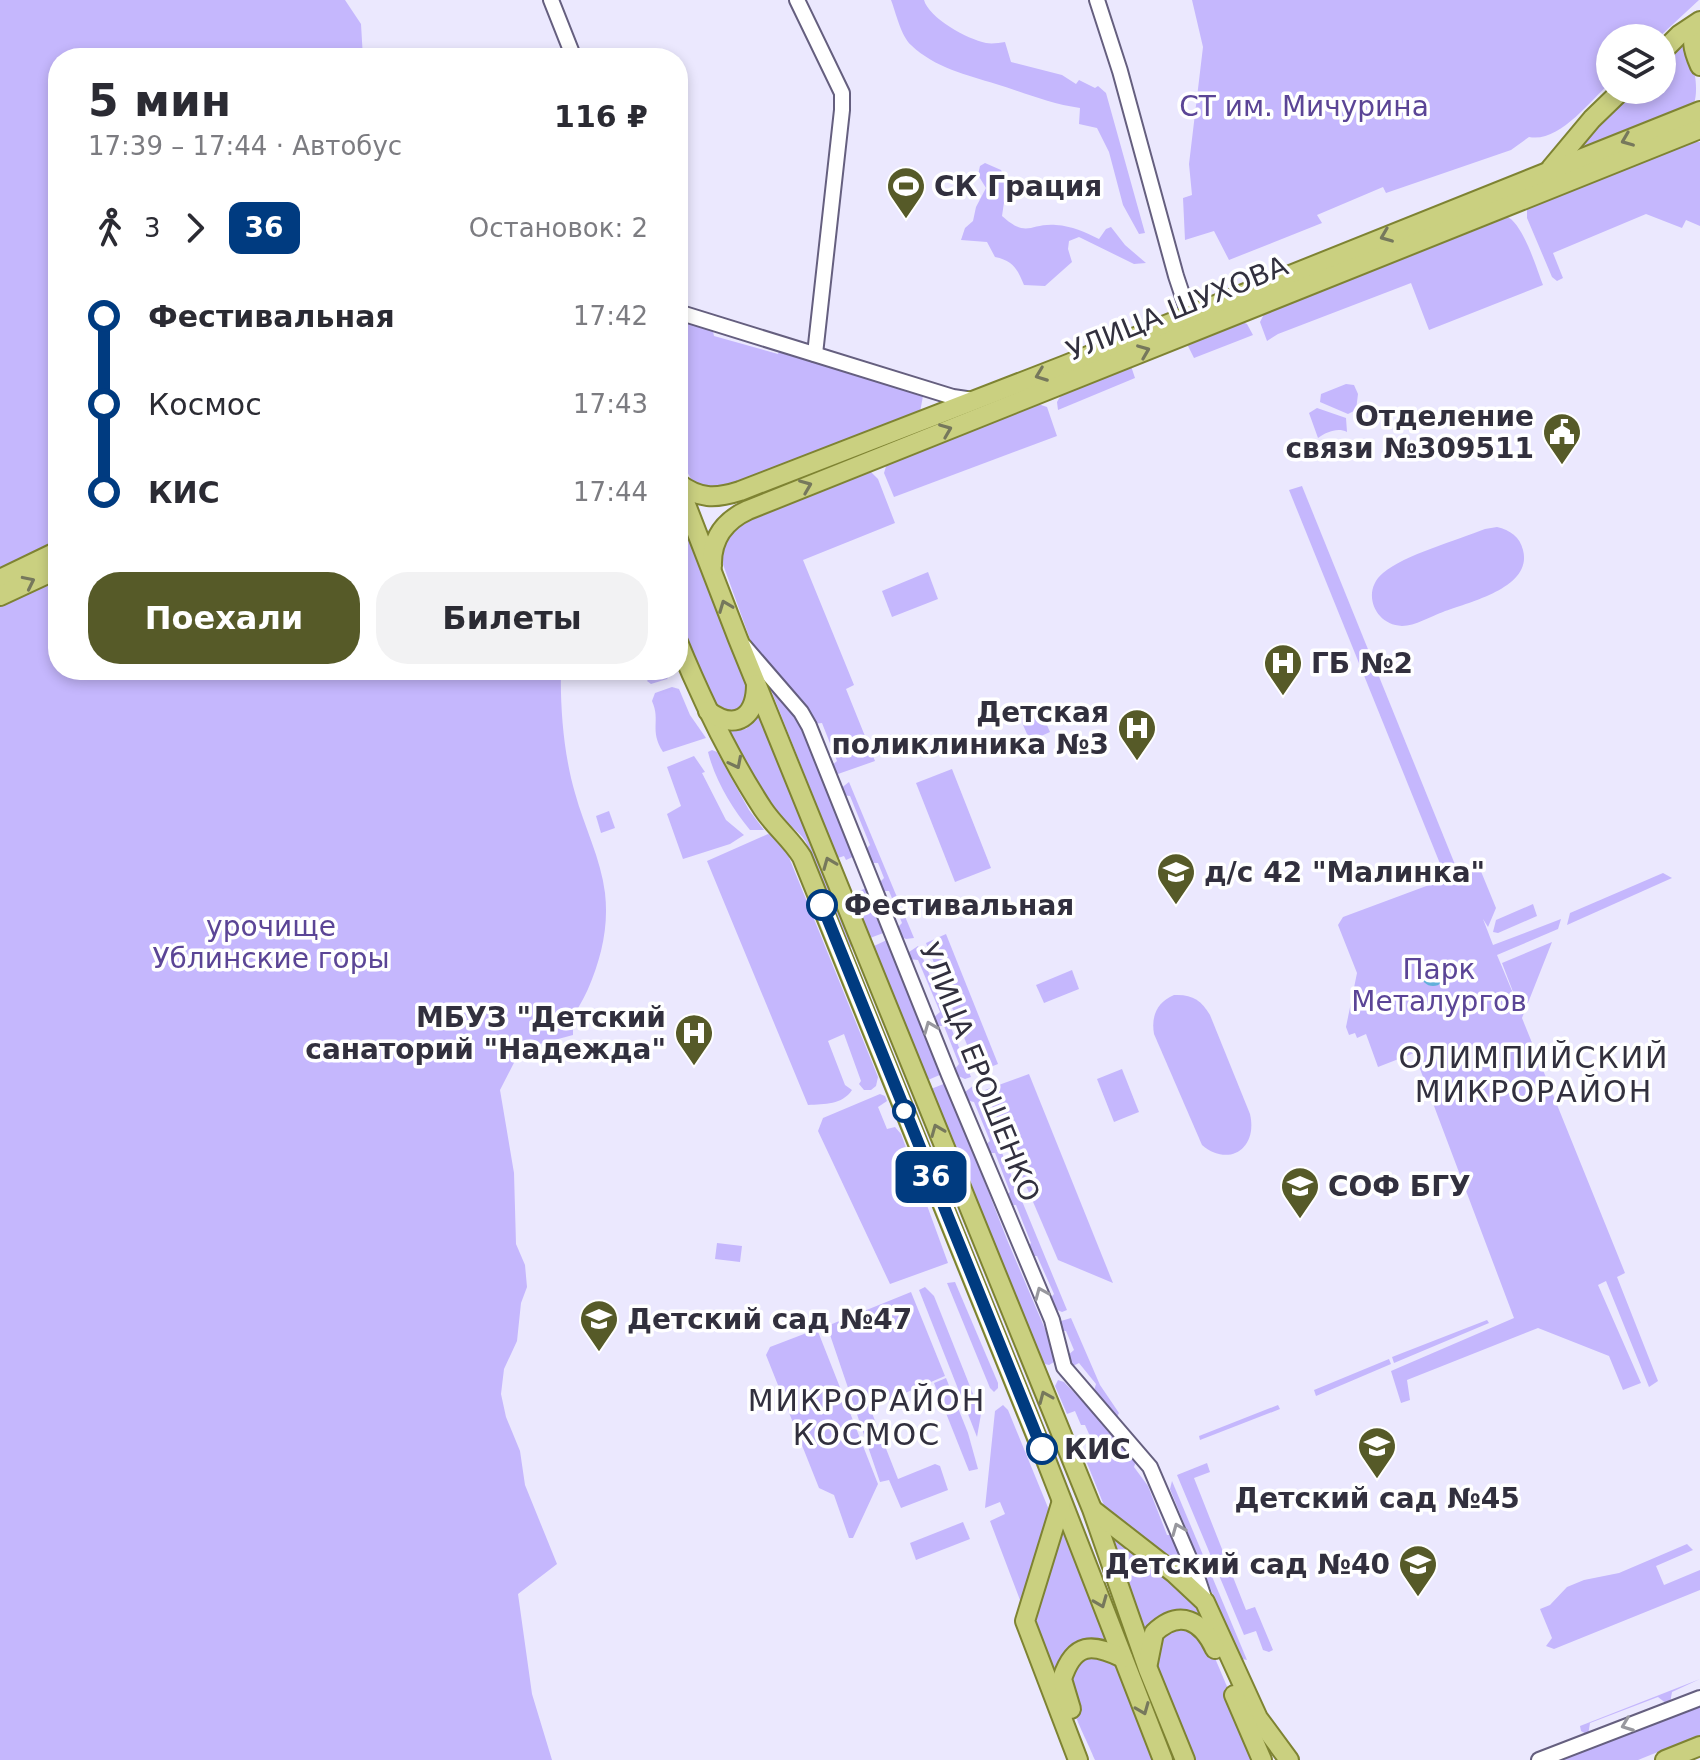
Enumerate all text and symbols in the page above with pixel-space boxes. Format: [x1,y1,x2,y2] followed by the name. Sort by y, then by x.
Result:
[1596,24,1676,104] map controls
[1596,24,1676,104] button: layers
[88,75,231,126] text: 5 мин
[1179,90,1429,123] park label: СТ им. Мичурина
[554,99,648,134] text: 116 ₽
[1621,130,1635,147] one-way arrow
[88,131,402,161] text: 17:39 – 17:44 · Автобус
[885,165,927,220] sports icon: СК Грация
[934,170,1102,203] place label: СК Грация
[88,206,132,250] icon: walk
[173,206,217,250] icon: forward
[245,211,284,244] text: 36
[144,213,161,243] text: 3
[469,213,648,243] text: Остановок: 2
[1380,226,1394,243] one-way arrow
[1062,249,1293,368] street label: УЛИЦА ШУХОВА
[148,299,395,334] text: Фестивальная
[573,301,648,331] text: 17:42
[1136,344,1150,361] one-way arrow
[1035,365,1049,382] one-way arrow
[148,387,262,422] text: Космос
[573,389,648,419] text: 17:43
[1285,400,1534,465] place label: Отделение связи №309511
[1541,411,1583,466] public building icon: Отделение связи №309511
[938,423,952,440] one-way arrow
[148,475,220,510] text: КИС
[573,477,648,507] text: 17:44
[798,479,812,496] one-way arrow
[88,572,360,664] button: Поехали
[376,572,648,664] button: Билеты
[21,576,35,592] one-way arrow
[718,600,735,614] one-way arrow
[1262,642,1304,697] hospital icon: ГБ №2
[1311,647,1413,680] place label: ГБ №2
[831,696,1109,761] place label: Детская поликлиника №3
[1116,707,1158,762] hospital icon: Детская поликлиника №3
[726,754,741,769] one-way arrow
[1155,851,1197,906] school or university icon: д/с 42 "Малинка"
[1204,856,1485,889] place label: д/с 42 "Малинка"
[823,857,839,871] one-way arrow
[844,889,1074,922] place label: Фестивальная
[807,890,837,920] marker: Фестивальная
[152,910,390,975] park label: урочище Ублинские горы
[913,938,1047,1206] street label: УЛИЦА ЕРОШЕНКО
[1351,953,1527,1018] park label: Парк Металургов
[305,1001,666,1066] place label: МБУЗ "Детский санаторий "Надежда"
[673,1012,715,1067] hospital icon: МБУЗ "Детский санаторий "Надежда"
[923,1021,940,1035] one-way arrow
[1398,1040,1670,1109] district label: ОЛИМПИЙСКИЙ МИКРОРАЙОН
[893,1100,915,1122] unlabelled marker
[930,1124,946,1138] one-way arrow
[895,1151,967,1203] line badge: 36
[912,1160,950,1193] text: 36
[1279,1165,1321,1220] school or university icon: СОФ БГУ
[1328,1170,1471,1203] place label: СОФ БГУ
[1034,1287,1050,1301] one-way arrow
[578,1298,620,1353] school or university icon: Детский сад №47
[627,1303,912,1336] place label: Детский сад №47
[748,1383,986,1452] district label: МИКРОРАЙОН КОСМОС
[1038,1391,1054,1405] one-way arrow
[1356,1425,1398,1480] school or university icon: Детский сад №45
[1064,1433,1131,1466] place label: КИС
[1027,1434,1057,1464] marker: КИС
[1234,1482,1520,1515] place label: Детский сад №45
[1171,1523,1187,1537] one-way arrow
[1397,1543,1439,1598] school or university icon: Детский сад №40
[1105,1548,1390,1581] place label: Детский сад №40
[1091,1594,1107,1608] one-way arrow
[1133,1701,1150,1715] one-way arrow
[1621,1715,1635,1732] one-way arrow

